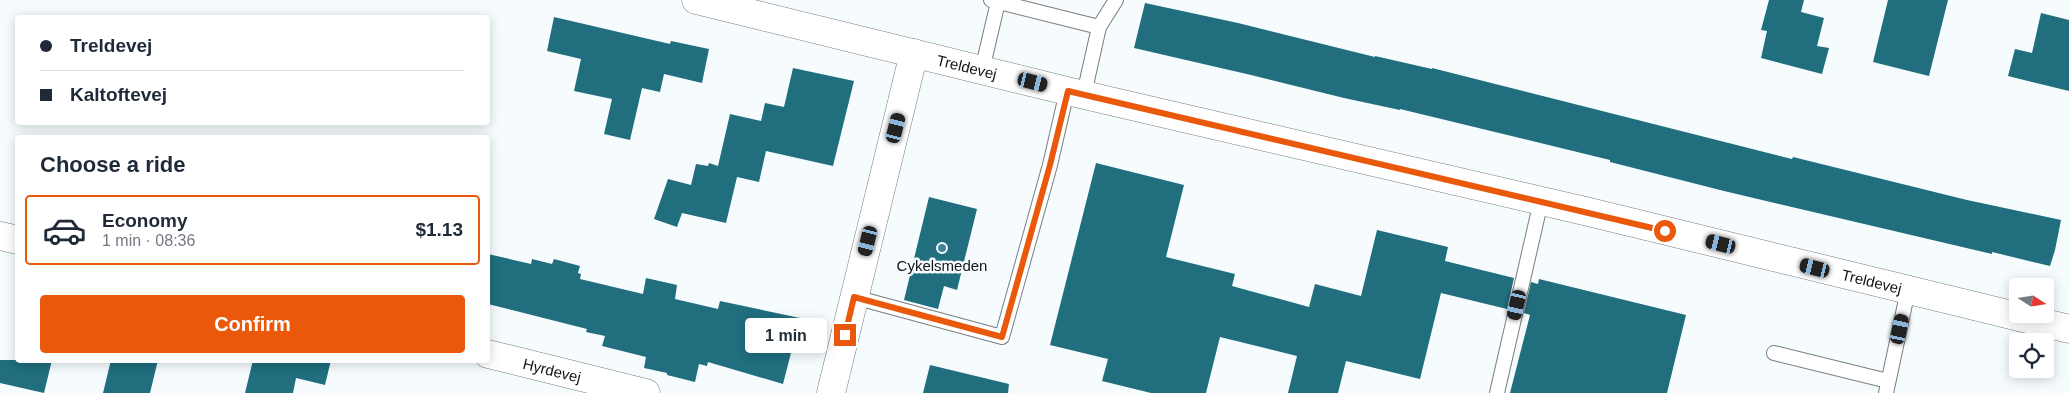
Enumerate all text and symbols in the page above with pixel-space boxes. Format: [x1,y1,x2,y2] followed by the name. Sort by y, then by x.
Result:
[70,35,152,56] text: Treldevej
[935,51,999,82] street label: Treldevej
[1016,71,1049,93] car
[70,84,167,105] text: Kaltoftevej
[885,112,906,144] car
[40,152,185,177] text: Choose a ride
[42,208,87,253] icon: car
[102,210,188,231] text: Economy
[415,219,463,240] text: $1.13
[1654,220,1676,242] route start
[857,225,878,257] car
[102,232,195,249] text: 1 min · 08:36
[1704,233,1737,255] car
[936,242,948,254] marker: Cykelsmeden
[897,257,987,274] place label: Cykelsmeden
[1798,257,1831,279] car
[1840,265,1904,296] street label: Treldevej
[2009,278,2054,322] north arrow
[2009,278,2054,378] map controls
[1506,289,1527,321] car
[40,295,465,353] button: Confirm
[1889,313,1910,345] car
[745,318,828,352] callout: 1 min
[834,324,856,346] route end
[765,327,807,344] text: 1 min
[2009,333,2054,378] button: locate
[521,354,583,385] street label: Hyrdevej

